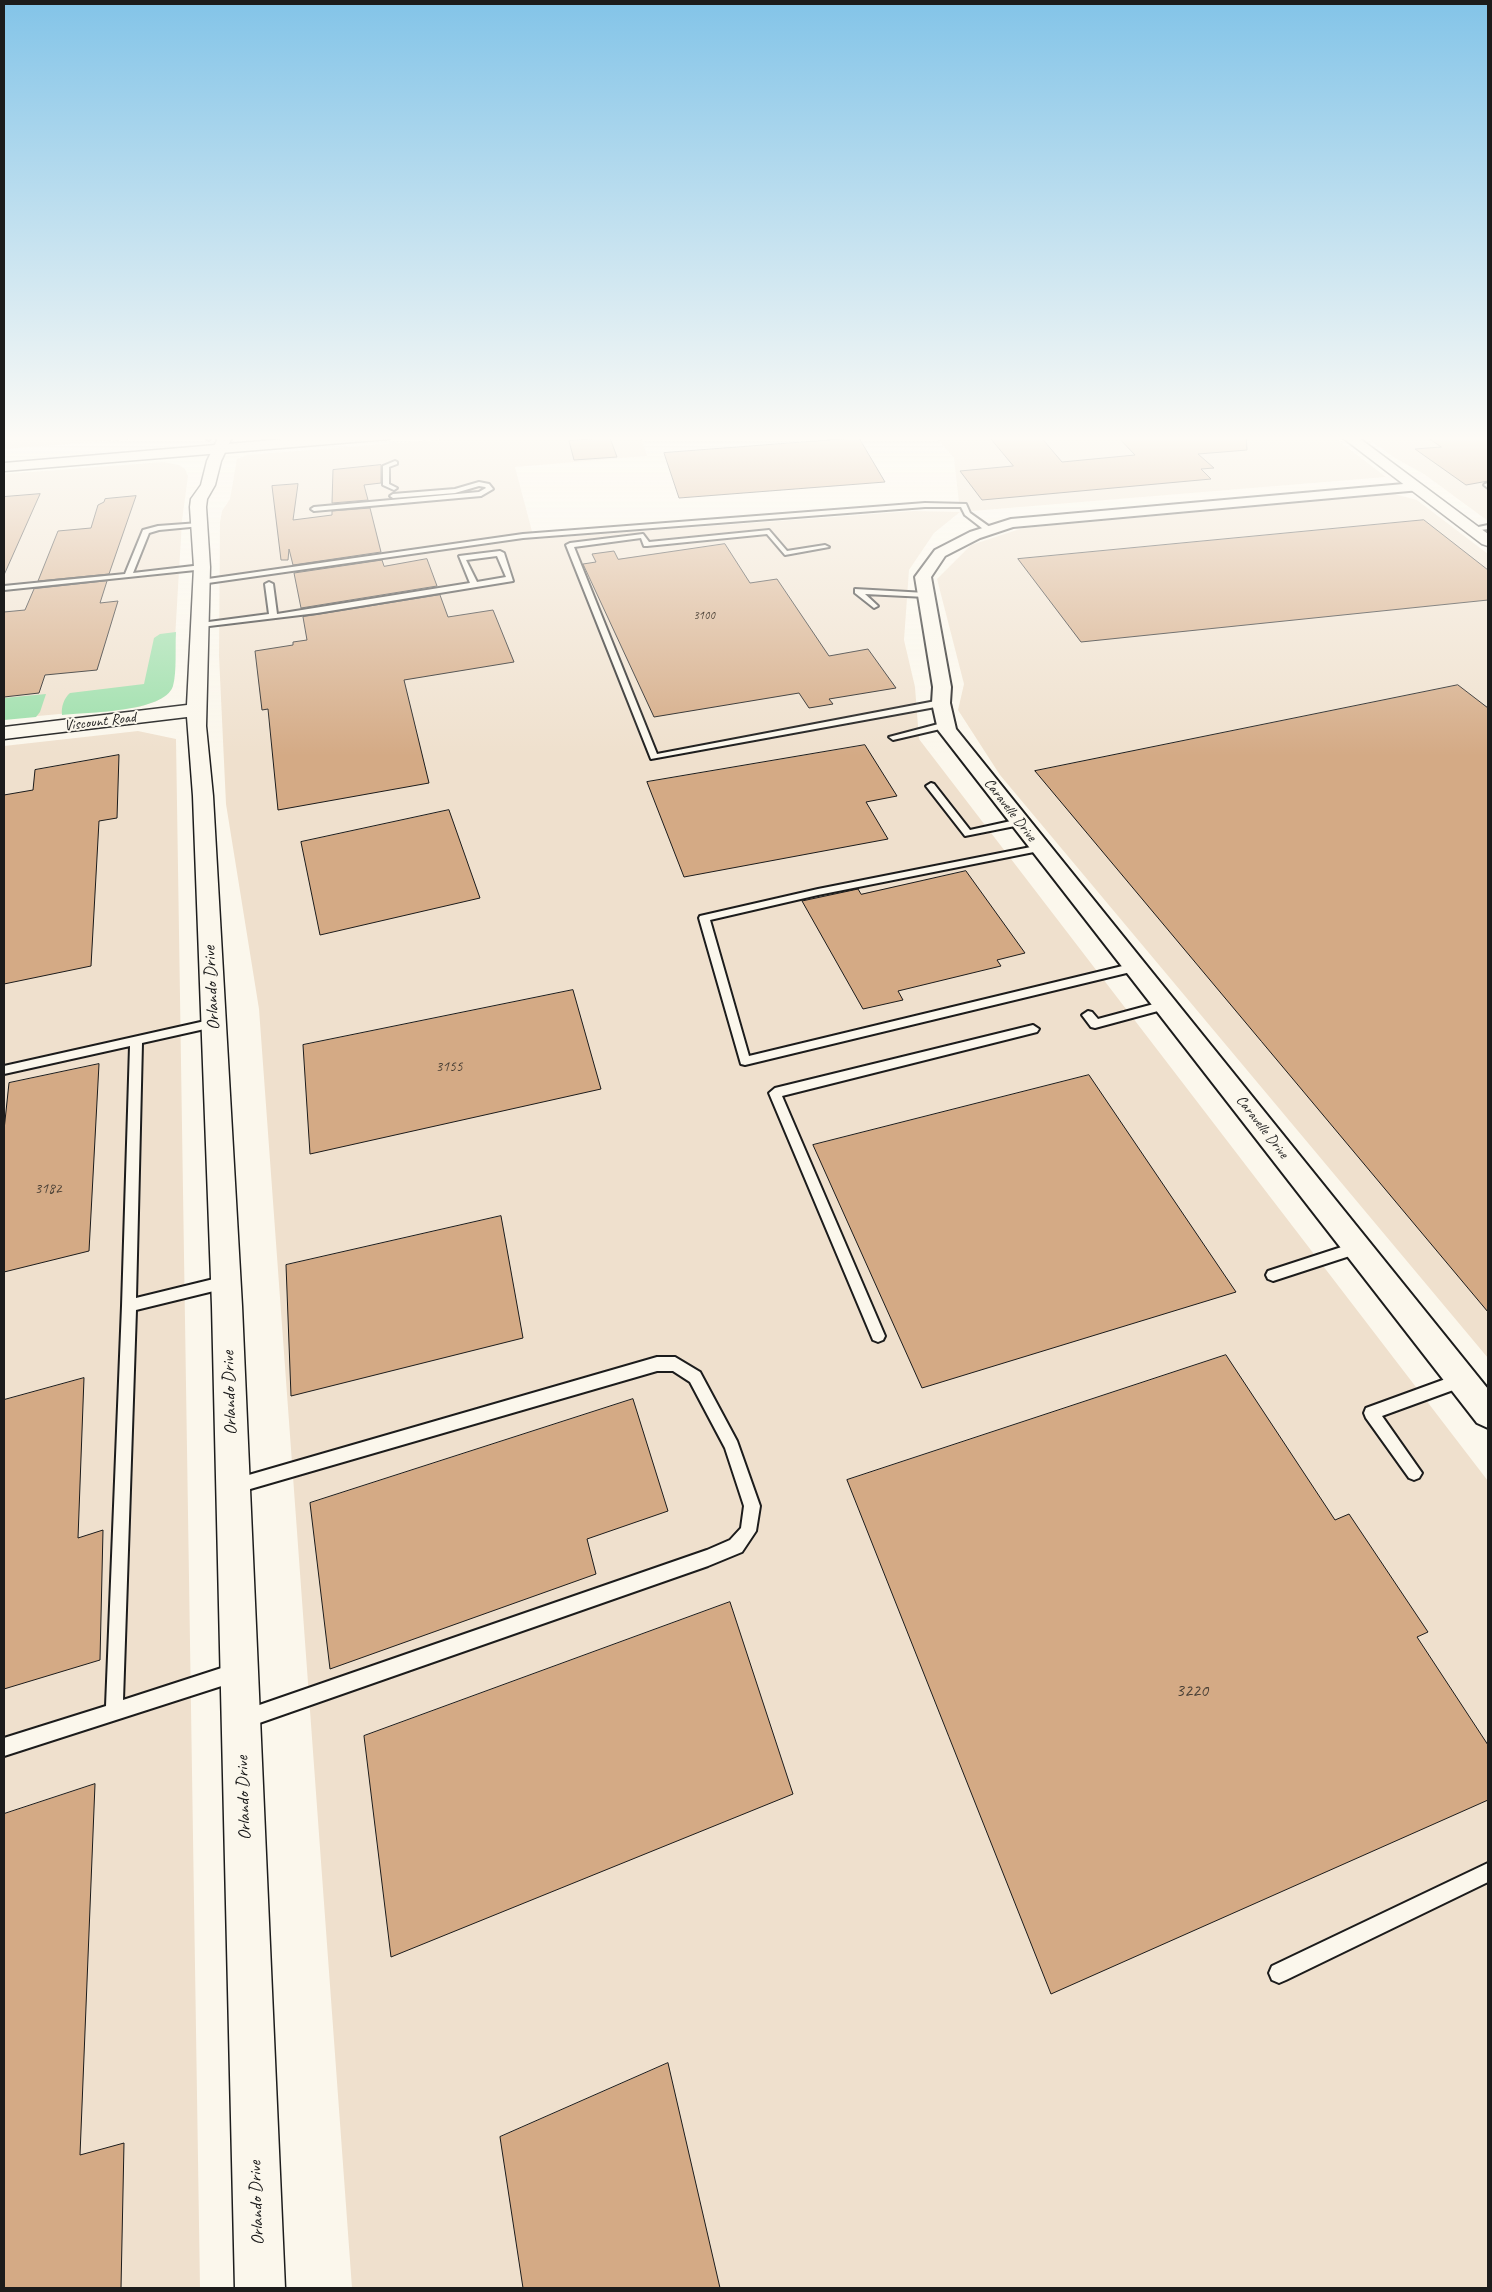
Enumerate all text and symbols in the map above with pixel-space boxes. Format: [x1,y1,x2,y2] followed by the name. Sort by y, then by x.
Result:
[693,609,715,623] house number: 3100
[63,709,137,735] street label: Viscount Road
[980,775,1040,845] street label: Caravelle Drive
[199,945,225,1031] street label: Orlando Drive
[436,1058,462,1076] house number: 3155
[1232,1092,1292,1162] street label: Caravelle Drive
[35,1180,61,1198] house number: 3182
[218,1350,242,1436] street label: Orlando Drive
[1176,1680,1208,1702] house number: 3220
[232,1755,256,1841] street label: Orlando Drive
[245,2160,269,2246] street label: Orlando Drive

